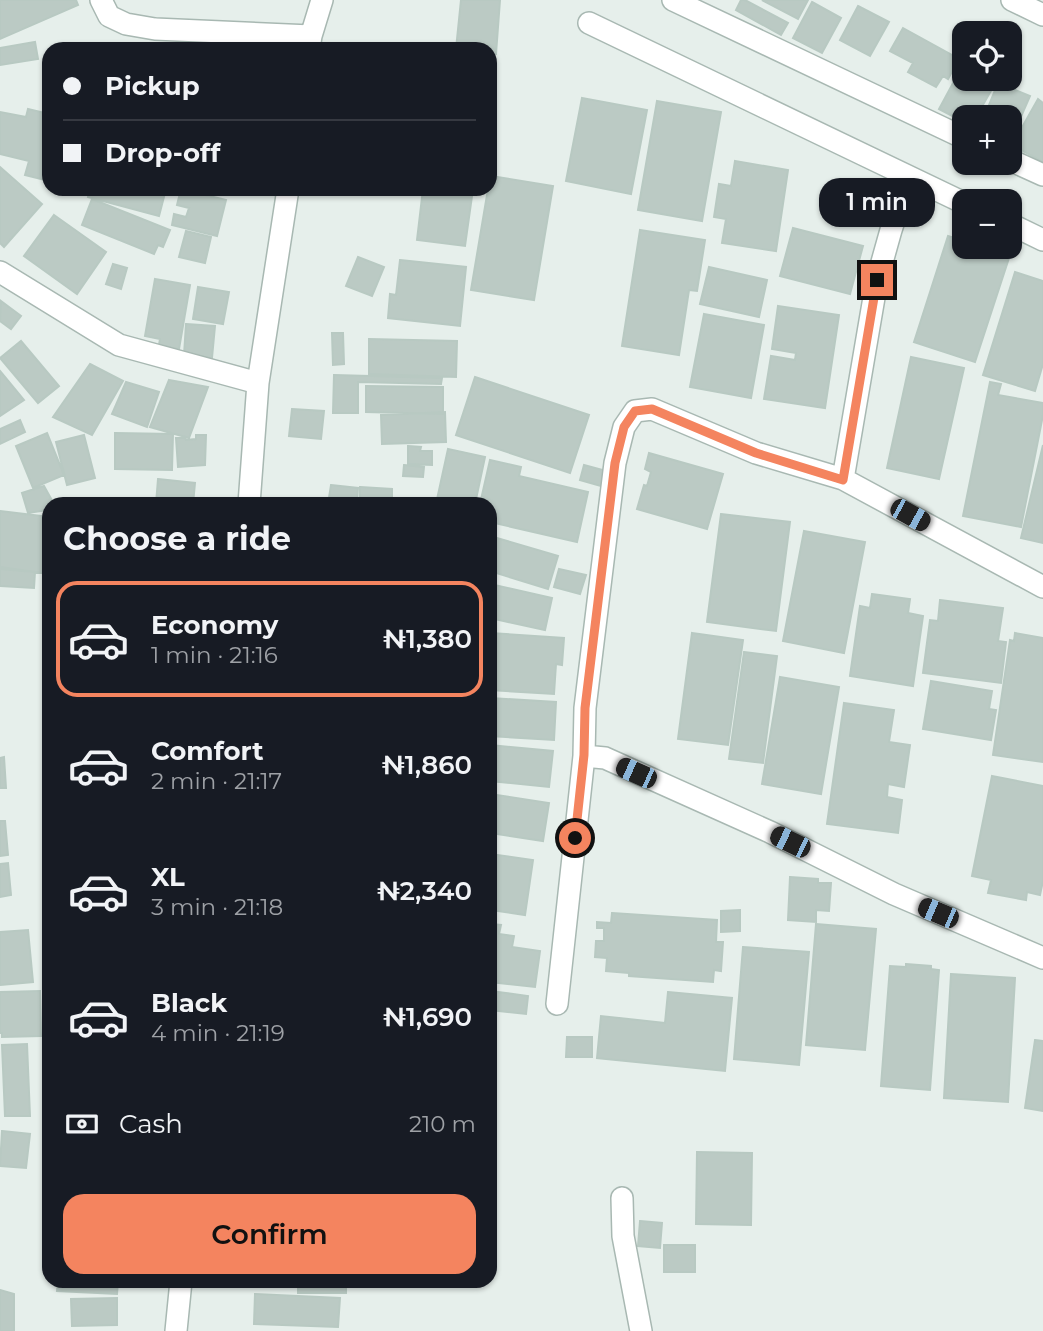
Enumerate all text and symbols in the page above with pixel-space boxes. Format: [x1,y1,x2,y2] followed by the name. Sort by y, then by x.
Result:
[952,21,1022,259] map controls
[952,21,1022,91] button: locate
[105,70,200,102] text: Pickup
[952,105,1022,175] button: +
[105,137,220,169] text: Drop-off
[819,178,935,228] callout: 1 min
[846,188,908,216] text: 1 min
[952,189,1022,259] button: −
[861,264,893,296] route end
[887,496,934,534] car
[63,519,291,558] text: Choose a ride
[67,608,130,671] icon: car
[151,609,278,641] text: Economy
[383,623,472,655] text: ₦1,380
[151,641,278,669] text: 1 min · 21:16
[67,734,130,797] icon: car
[151,735,263,767] text: Comfort
[382,749,472,781] text: ₦1,860
[613,755,660,791] car
[151,767,282,795] text: 2 min · 21:17
[559,822,591,854] route start
[767,823,814,861] car
[67,860,130,923] icon: car
[151,861,185,893] text: XL
[377,875,472,907] text: ₦2,340
[151,893,283,921] text: 3 min · 21:18
[915,895,962,931] car
[67,986,130,1049] icon: car
[151,987,227,1019] text: Black
[383,1001,472,1033] text: ₦1,690
[151,1019,285,1047] text: 4 min · 21:19
[63,1105,101,1143] icon: cash
[119,1108,183,1140] text: Cash
[409,1110,476,1138] text: 210 m
[63,1194,476,1274] button: Confirm

